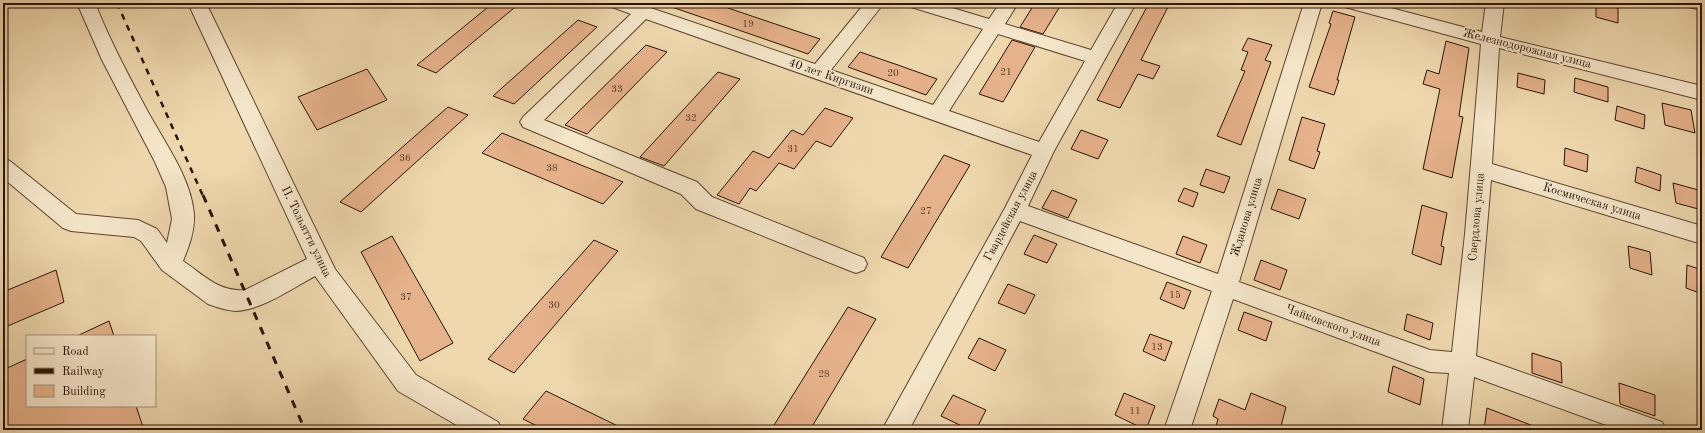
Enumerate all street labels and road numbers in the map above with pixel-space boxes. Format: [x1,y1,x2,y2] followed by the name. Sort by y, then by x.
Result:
[1462,27,1593,71] street label: Железнодорожная улица
[787,57,875,97] street label: 40 лет Киргизии
[982,169,1040,263] street label: Гвардейская улица
[1467,172,1487,262] street label: Свердлова улица
[1229,176,1265,258] street label: Жданова улица
[1541,181,1643,223] street label: Космическая улица
[279,185,333,279] street label: П. Тольятти улица
[1284,303,1382,349] street label: Чайковского улица

